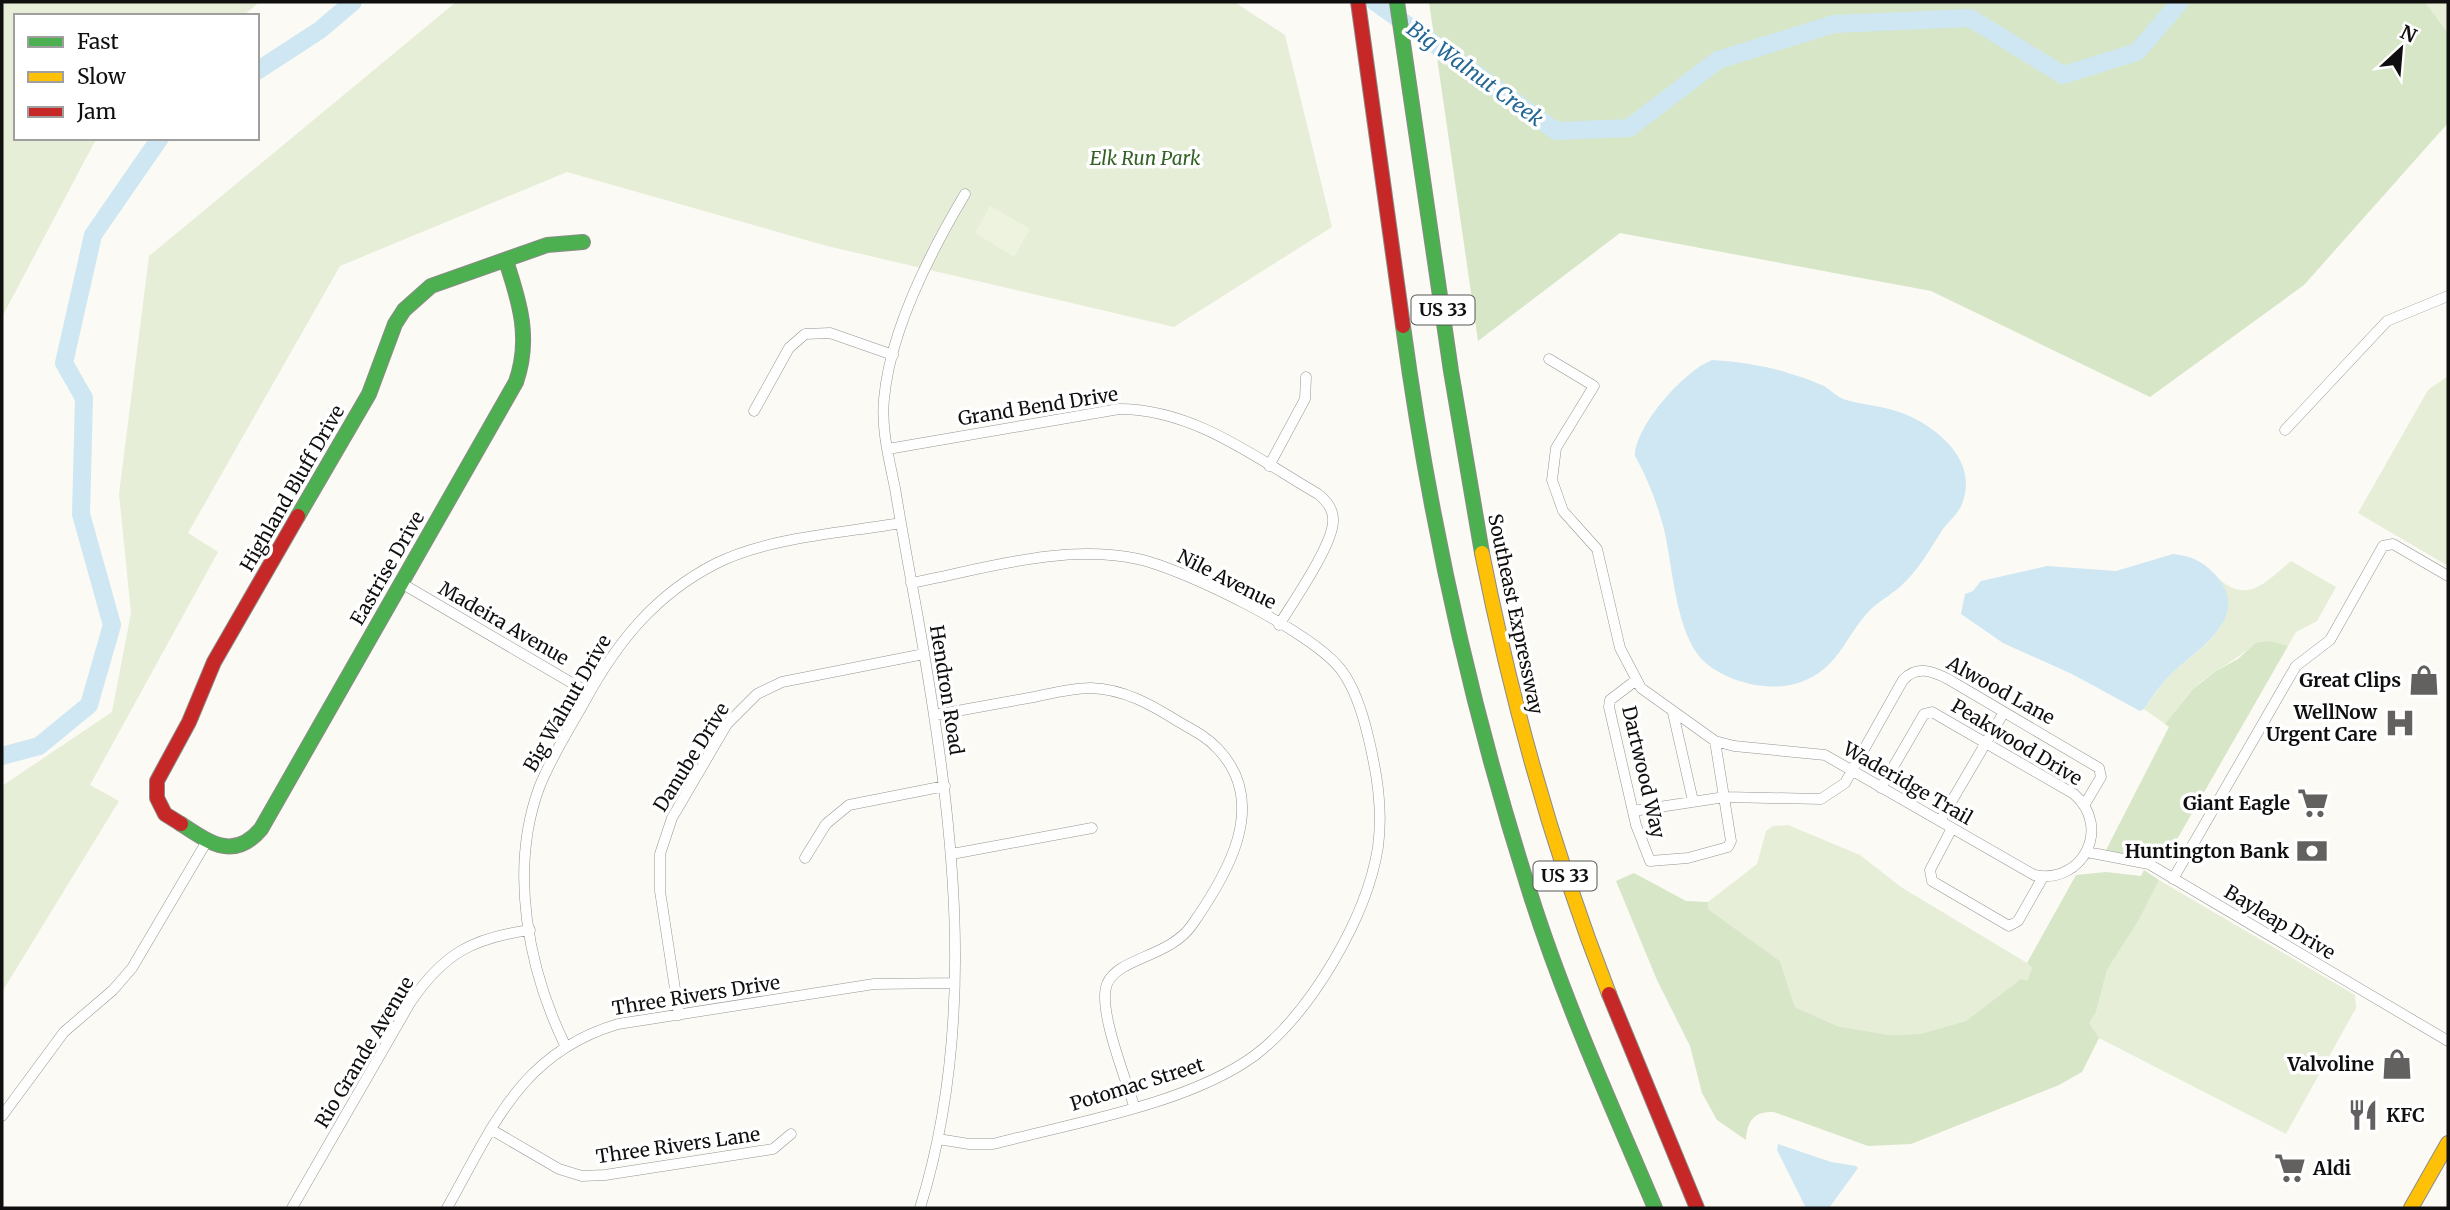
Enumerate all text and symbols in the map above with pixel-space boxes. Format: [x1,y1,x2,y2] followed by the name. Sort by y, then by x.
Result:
[14,14,259,140] legend
[2366,14,2436,84] north arrow
[1402,15,1549,132] water label: Big Walnut Creek
[2396,20,2420,48] text: N
[77,28,119,55] text: Fast
[77,63,126,90] text: Slow
[76,98,116,125] text: Jam
[1090,146,1201,170] park label: Elk Run Park
[1412,296,1474,324] road number: US 33
[956,381,1120,430] street label: Grand Bend Drive
[235,401,349,575] street label: Highland Bluff Drive
[345,507,429,629] street label: Eastrise Drive
[1483,512,1549,716] street label: Southeast Expressway
[1174,544,1280,614] street label: Nile Avenue
[435,576,573,670] street label: Madeira Avenue
[925,623,969,757] street label: Hendron Road
[518,630,616,776] street label: Big Walnut Drive
[1942,650,2059,730] street label: Alwood Lane
[2407,663,2441,697] shop icon: Great Clips
[2299,668,2401,692] place label: Great Clips
[1947,693,2087,791] street label: Peakwood Drive
[648,698,734,816] street label: Danube Drive
[2266,700,2378,746] place label: WellNow Urgent Care
[1617,704,1671,840] street label: Dartwood Way
[2383,706,2417,740] hospital icon: WellNow Urgent Care
[1838,736,1977,830] street label: Waderidge Trail
[2296,786,2330,820] supermarket icon: Giant Eagle
[2183,791,2290,815] place label: Giant Eagle
[2295,834,2329,868] bank icon: Huntington Bank
[2125,839,2290,863] place label: Huntington Bank
[1534,862,1596,890] road number: US 33
[2220,880,2340,965] street label: Bayleap Drive
[610,970,782,1020] street label: Three Rivers Drive
[309,972,419,1132] street label: Rio Grande Avenue
[2380,1047,2414,1081] shop icon: Valvoline
[1067,1052,1207,1116] street label: Potomac Street
[2287,1052,2374,1076] place label: Valvoline
[2346,1098,2380,1132] restaurant icon: KFC
[2386,1103,2425,1127] place label: KFC
[594,1122,762,1168] street label: Three Rivers Lane
[2273,1151,2307,1185] supermarket icon: Aldi
[2312,1156,2352,1180] place label: Aldi

